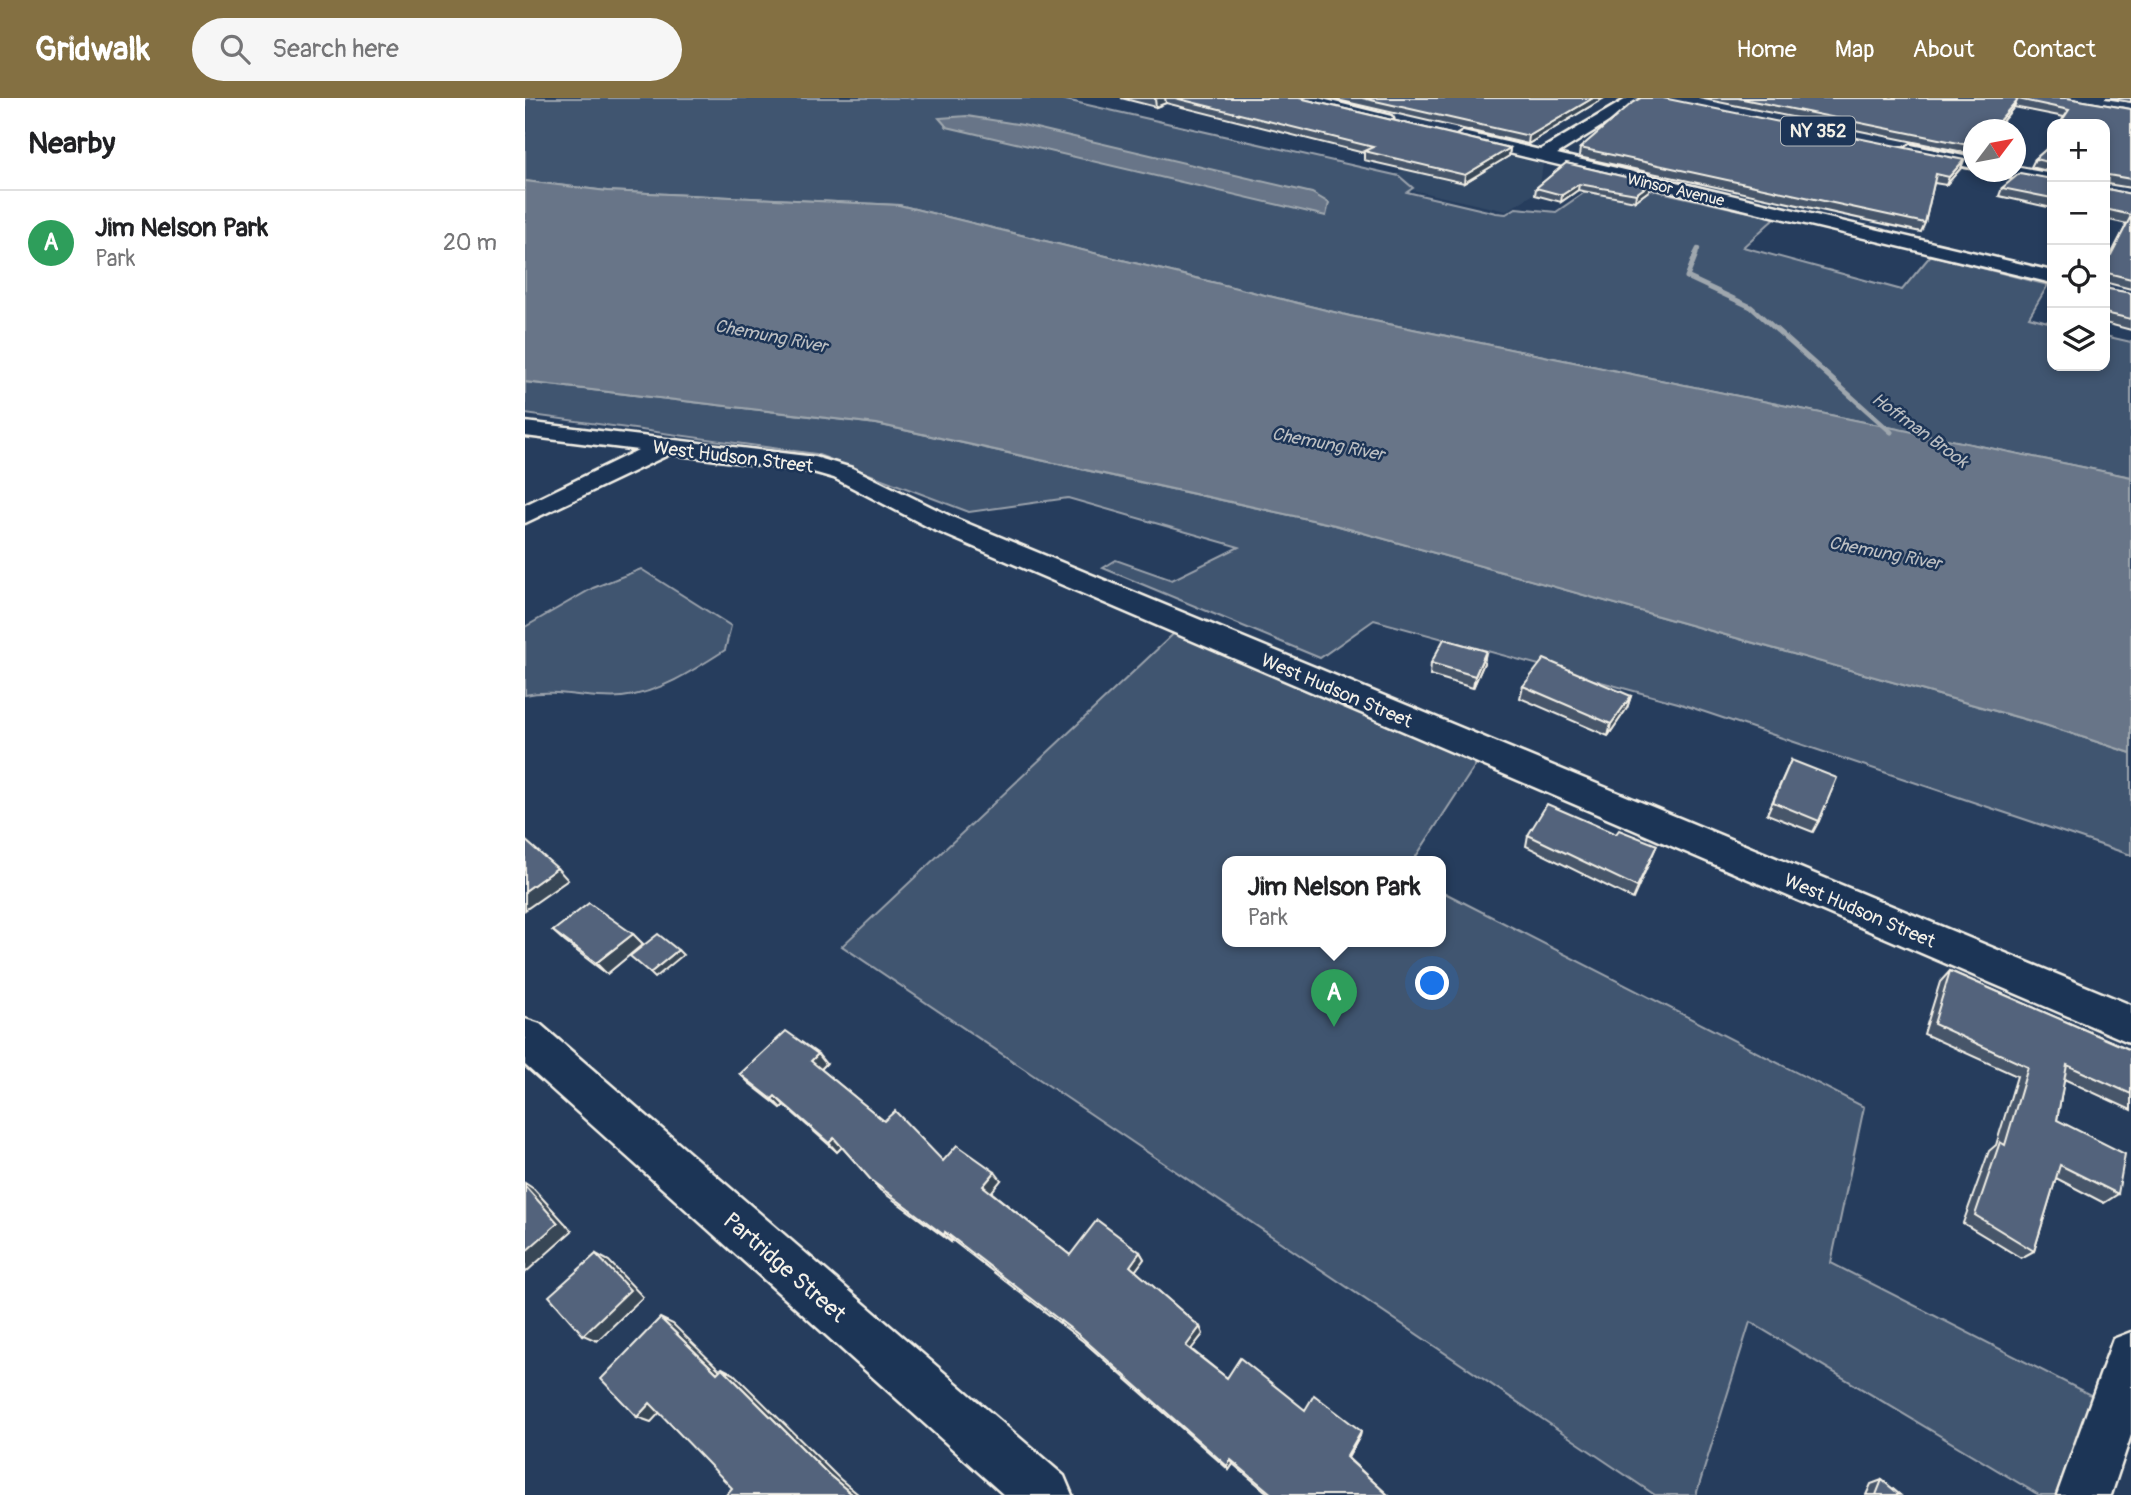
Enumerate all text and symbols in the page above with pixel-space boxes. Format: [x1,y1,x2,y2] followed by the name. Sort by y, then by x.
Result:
[192,18,682,81] search box
[35,29,150,70] text: Gridwalk
[216,30,254,68] icon: search
[272,33,399,65] text: Search here
[1736,35,1797,64] text: Home
[1835,35,1875,64] text: Map
[1913,35,1975,64] text: About
[2013,35,2096,64] text: Contact
[1781,116,1855,146] road number: NY 352
[1963,119,2026,182] north arrow
[2047,119,2110,371] map controls
[2047,119,2110,182] button: +
[28,125,115,162] text: Nearby
[1625,169,1726,211] street label: Winsor Avenue
[2047,182,2110,245] button: −
[95,212,268,244] text: Jim Nelson Park
[44,228,58,257] text: A
[443,228,497,257] text: 20 m
[95,244,135,273] text: Park
[2047,245,2110,308] button: locate
[2047,308,2110,371] button: layers
[713,314,832,359] water label: Chemung River
[1867,388,1974,474] water label: Hoffman Brook
[1270,422,1389,467] water label: Chemung River
[651,435,815,479] street label: West Hudson Street
[1827,531,1946,576] water label: Chemung River
[1258,648,1416,734] street label: West Hudson Street
[1222,856,1446,947] popup
[1781,868,1939,954] street label: West Hudson Street
[1248,871,1420,903] text: Jim Nelson Park
[1248,903,1288,932] text: Park
[1415,966,1449,1000] your location
[1311,969,1357,1027] pin: A
[717,1206,853,1329] street label: Partridge Street

